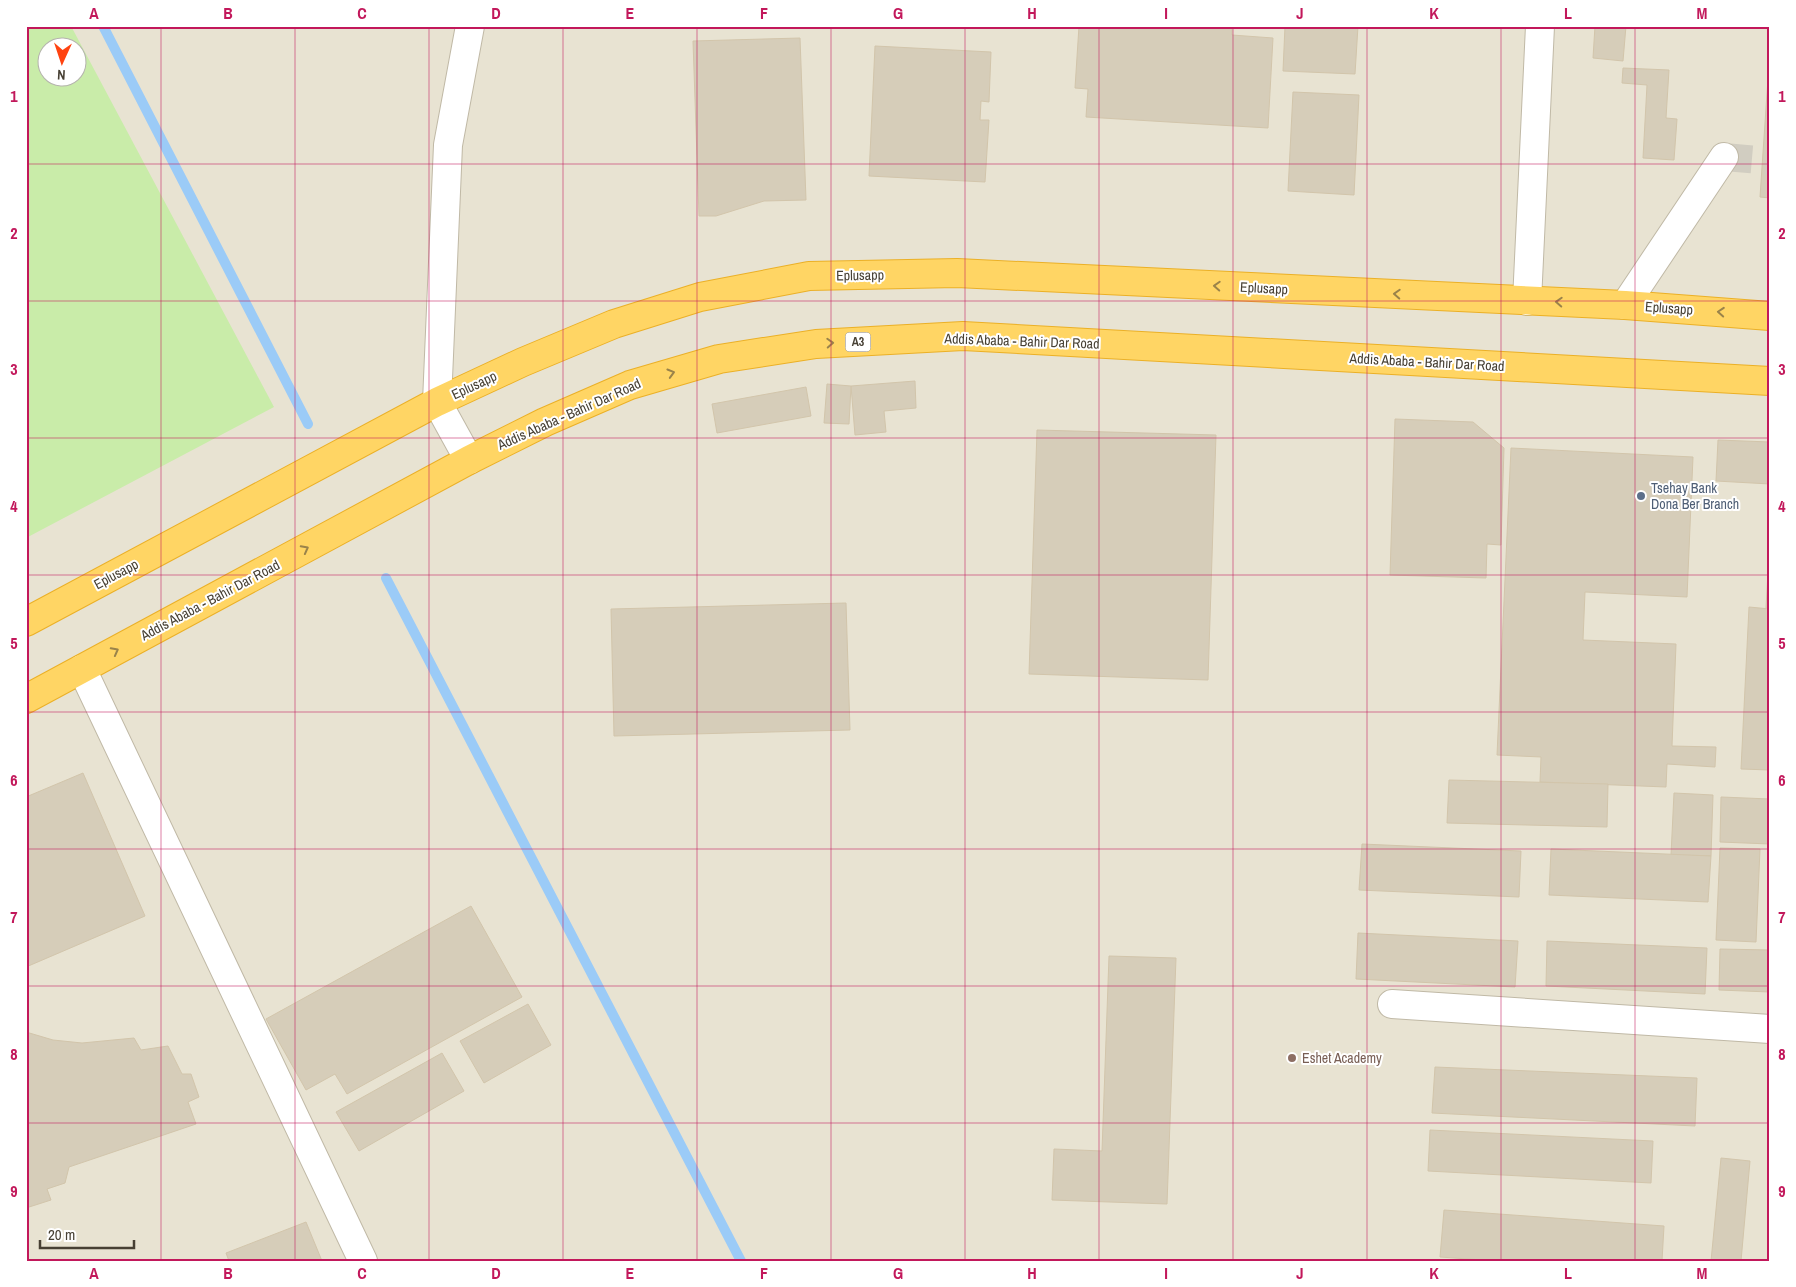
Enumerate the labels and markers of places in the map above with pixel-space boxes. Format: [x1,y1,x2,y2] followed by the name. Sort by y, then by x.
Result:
[1651,479,1739,513] place label: Tsehay Bank Dona Ber Branch
[1635,490,1647,502] marker: Tsehay Bank Dona Ber Branch
[1302,1049,1382,1067] place label: Eshet Academy
[1286,1052,1298,1064] marker: Eshet Academy

